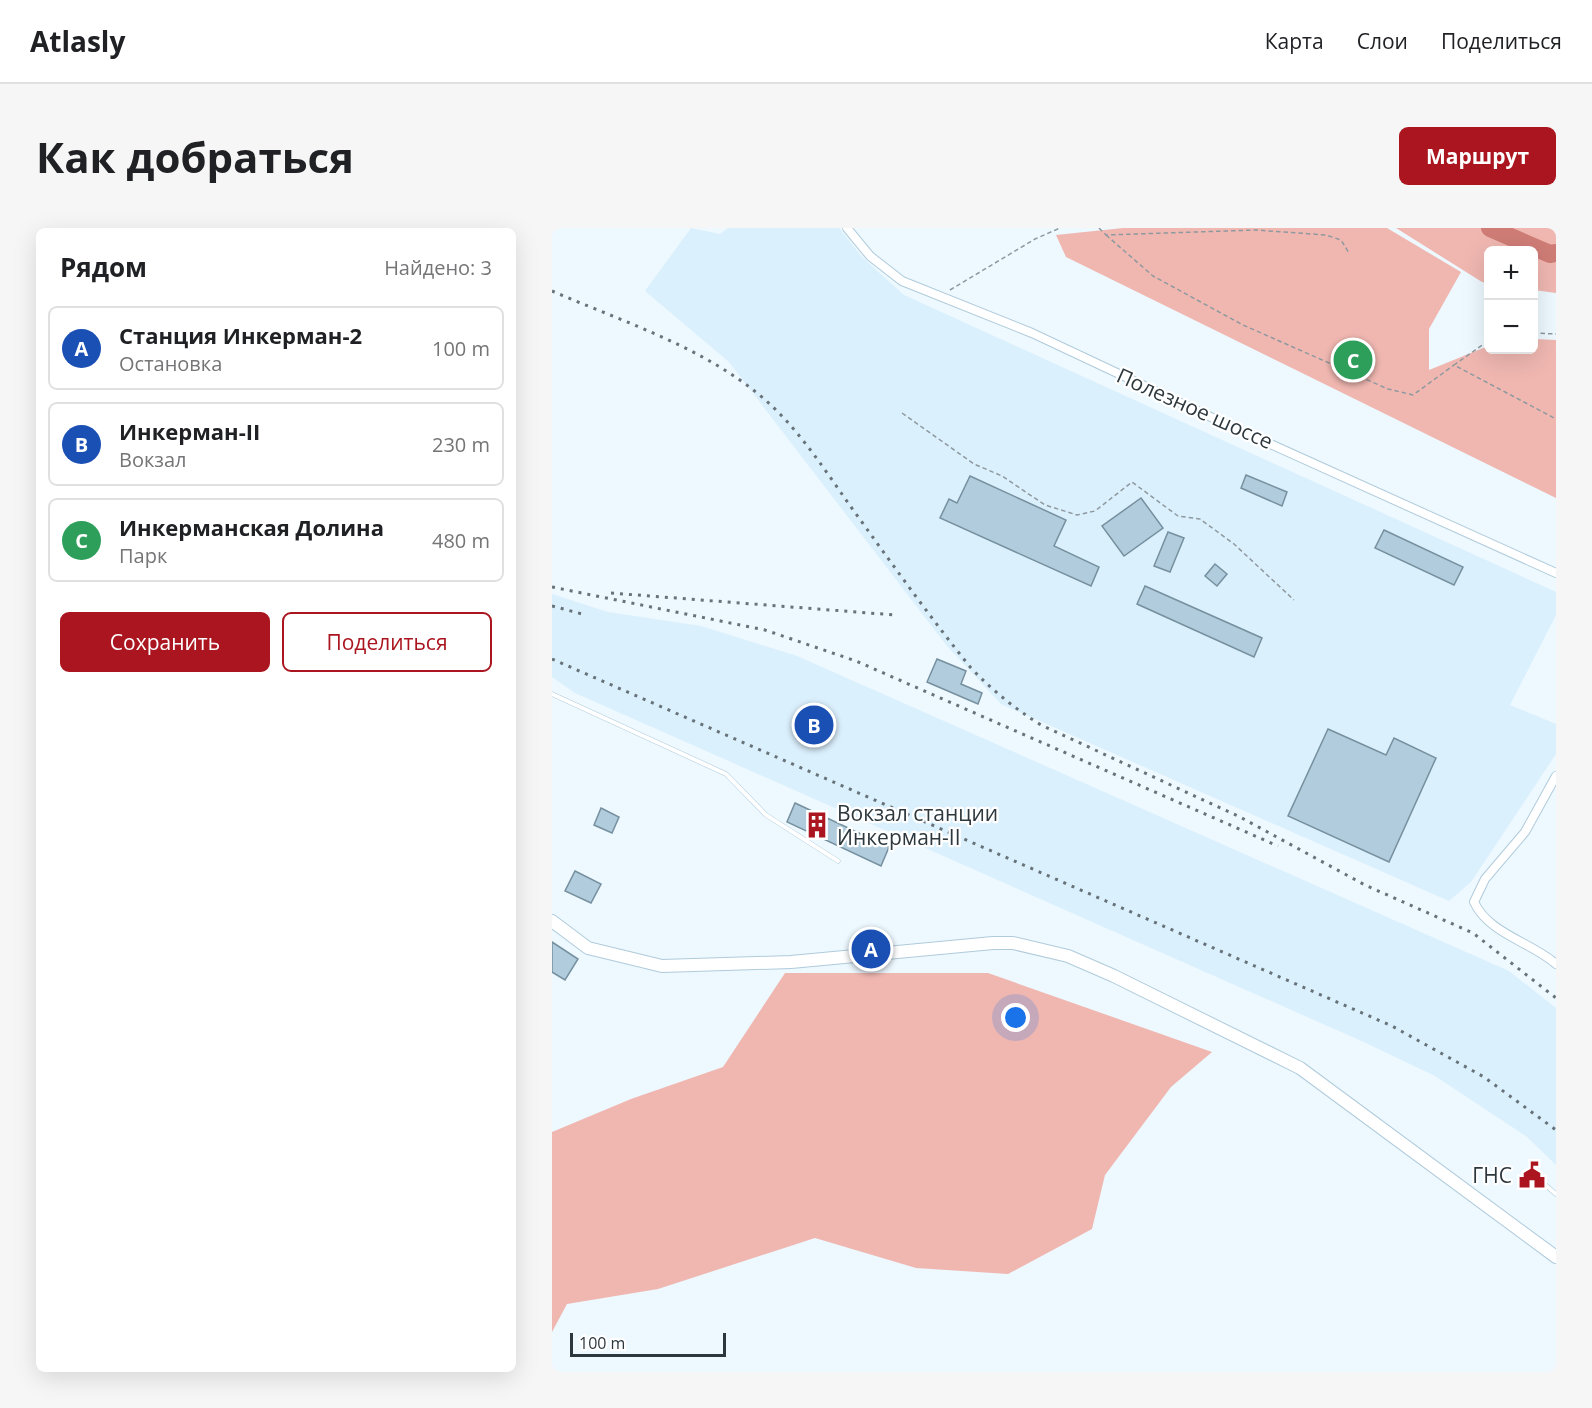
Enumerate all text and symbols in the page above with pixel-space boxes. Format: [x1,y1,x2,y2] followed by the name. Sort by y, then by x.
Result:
[30,22,125,60] text: Atlasly
[1265,27,1324,55] text: Карта
[1357,27,1408,55] text: Слои
[1441,27,1562,55] text: Поделиться
[1399,127,1556,185] button: Маршрут
[36,128,354,185] text: Как добраться
[1484,246,1538,354] map controls
[1484,246,1538,300] button: +
[60,249,147,285] text: Рядом
[384,254,492,281] text: Найдено: 3
[1484,300,1538,354] button: −
[119,320,362,350] text: Станция Инкерман-2
[75,335,88,362] text: A
[432,335,490,362] text: 100 m
[1334,338,1372,382] pin: C
[119,350,222,377] text: Остановка
[1112,361,1278,455] street label: Полезное шоссе
[119,416,260,446] text: Инкерман-II
[75,431,88,458] text: B
[432,431,490,458] text: 230 m
[119,446,187,473] text: Вокзал
[119,512,384,542] text: Инкерманская Долина
[75,527,88,554] text: C
[432,527,490,554] text: 480 m
[119,542,167,569] text: Парк
[60,612,270,672] button: Сохранить
[282,612,492,672] button: Поделиться
[794,702,834,748] pin: B
[837,799,998,851] place label: Вокзал станции Инкерман-II
[802,810,832,840] building icon: Вокзал станции Инкерман-II
[852,926,890,972] pin: A
[1001,1003,1030,1032] your location
[1517,1160,1547,1190] public building icon: ГНС
[1472,1161,1512,1189] place label: ГНС
[570,1330,726,1358] scale bar
[579,1332,625,1354] text: 100 m

